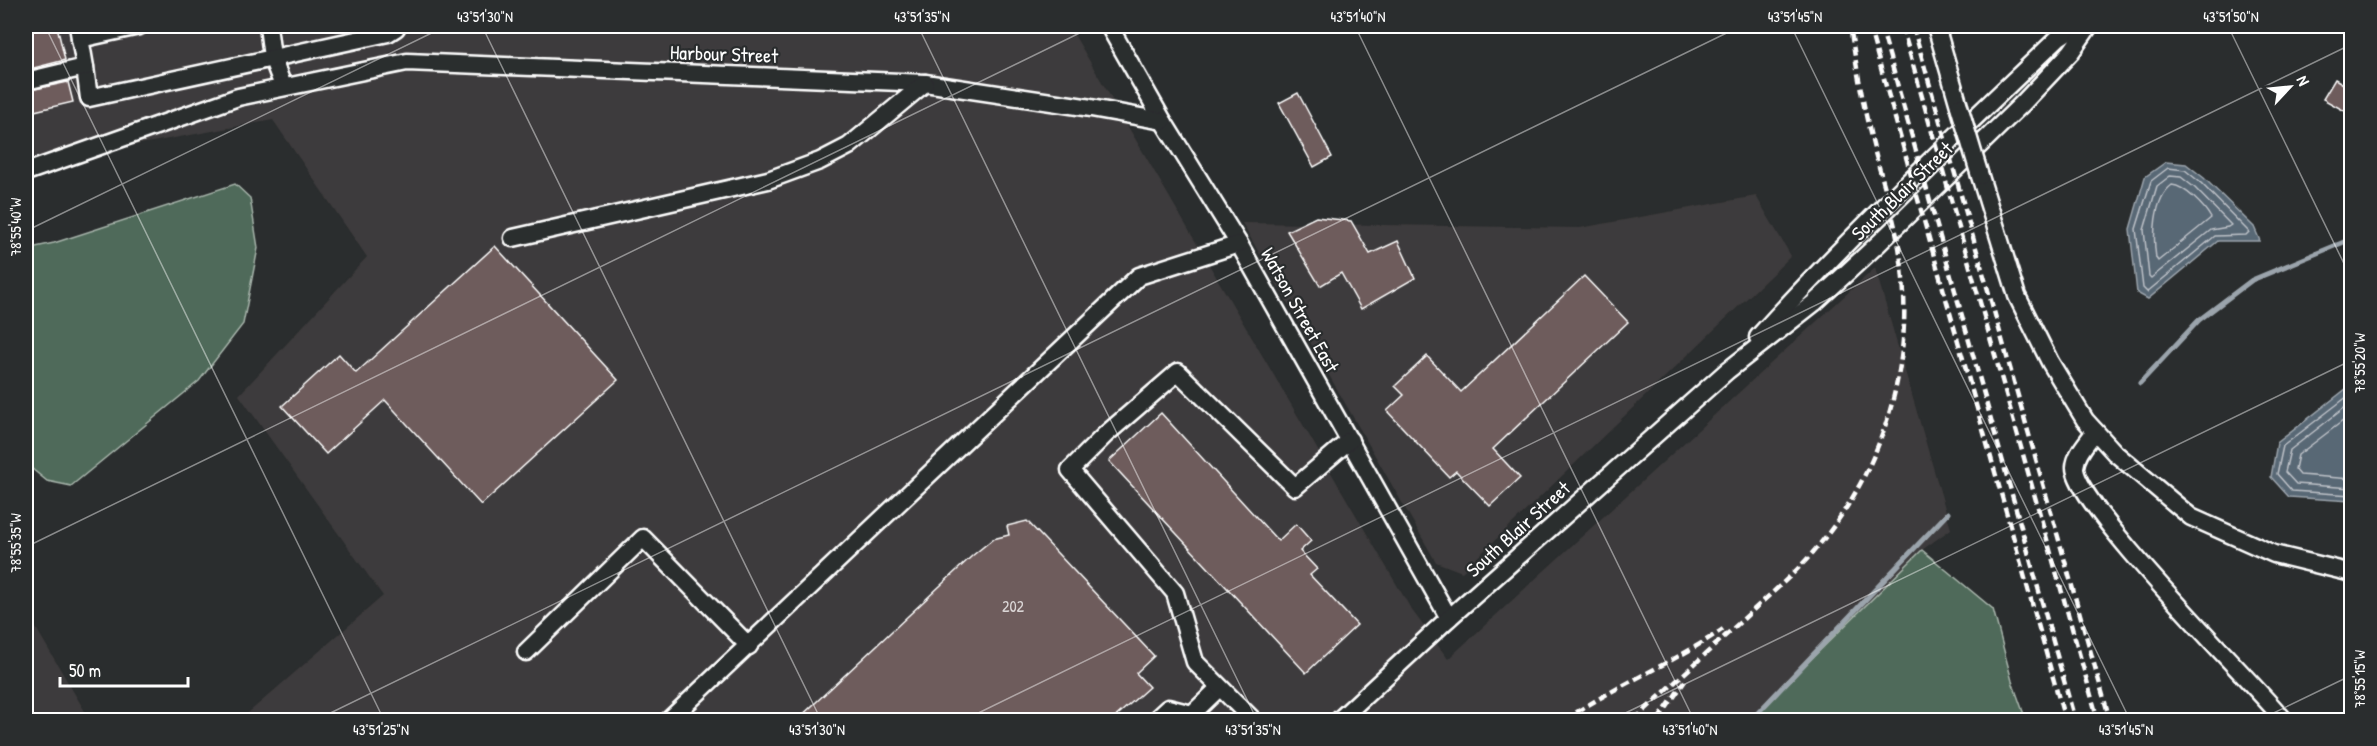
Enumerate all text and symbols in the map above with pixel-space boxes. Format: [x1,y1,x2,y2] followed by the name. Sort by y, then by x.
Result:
[457,6,513,27] text: 43°51'30"N
[894,6,950,27] text: 43°51'35"N
[1331,6,1385,27] text: 43°51'40"N
[1768,6,1822,27] text: 43°51'45"N
[2203,6,2259,27] text: 43°51'50"N
[670,38,780,69] street label: Harbour Street
[2260,57,2320,117] north arrow
[2292,72,2315,90] text: N
[1845,134,1959,246] street label: South Blair Street
[5,197,26,256] text: 78°55'40"W
[1255,242,1346,378] street label: Watson Street East
[2349,332,2370,393] text: 78°55'20"W
[1460,474,1576,583] street label: South Blair Street
[5,513,26,573] text: 78°55'35"W
[1002,595,1025,617] house number: 202
[2349,649,2370,708] text: 78°55'15"W
[60,650,188,688] scale bar
[69,658,101,683] text: 50 m
[353,719,409,740] text: 43°51'25"N
[789,719,845,740] text: 43°51'30"N
[1225,719,1281,740] text: 43°51'35"N
[1663,719,1717,740] text: 43°51'40"N
[2099,719,2153,740] text: 43°51'45"N

